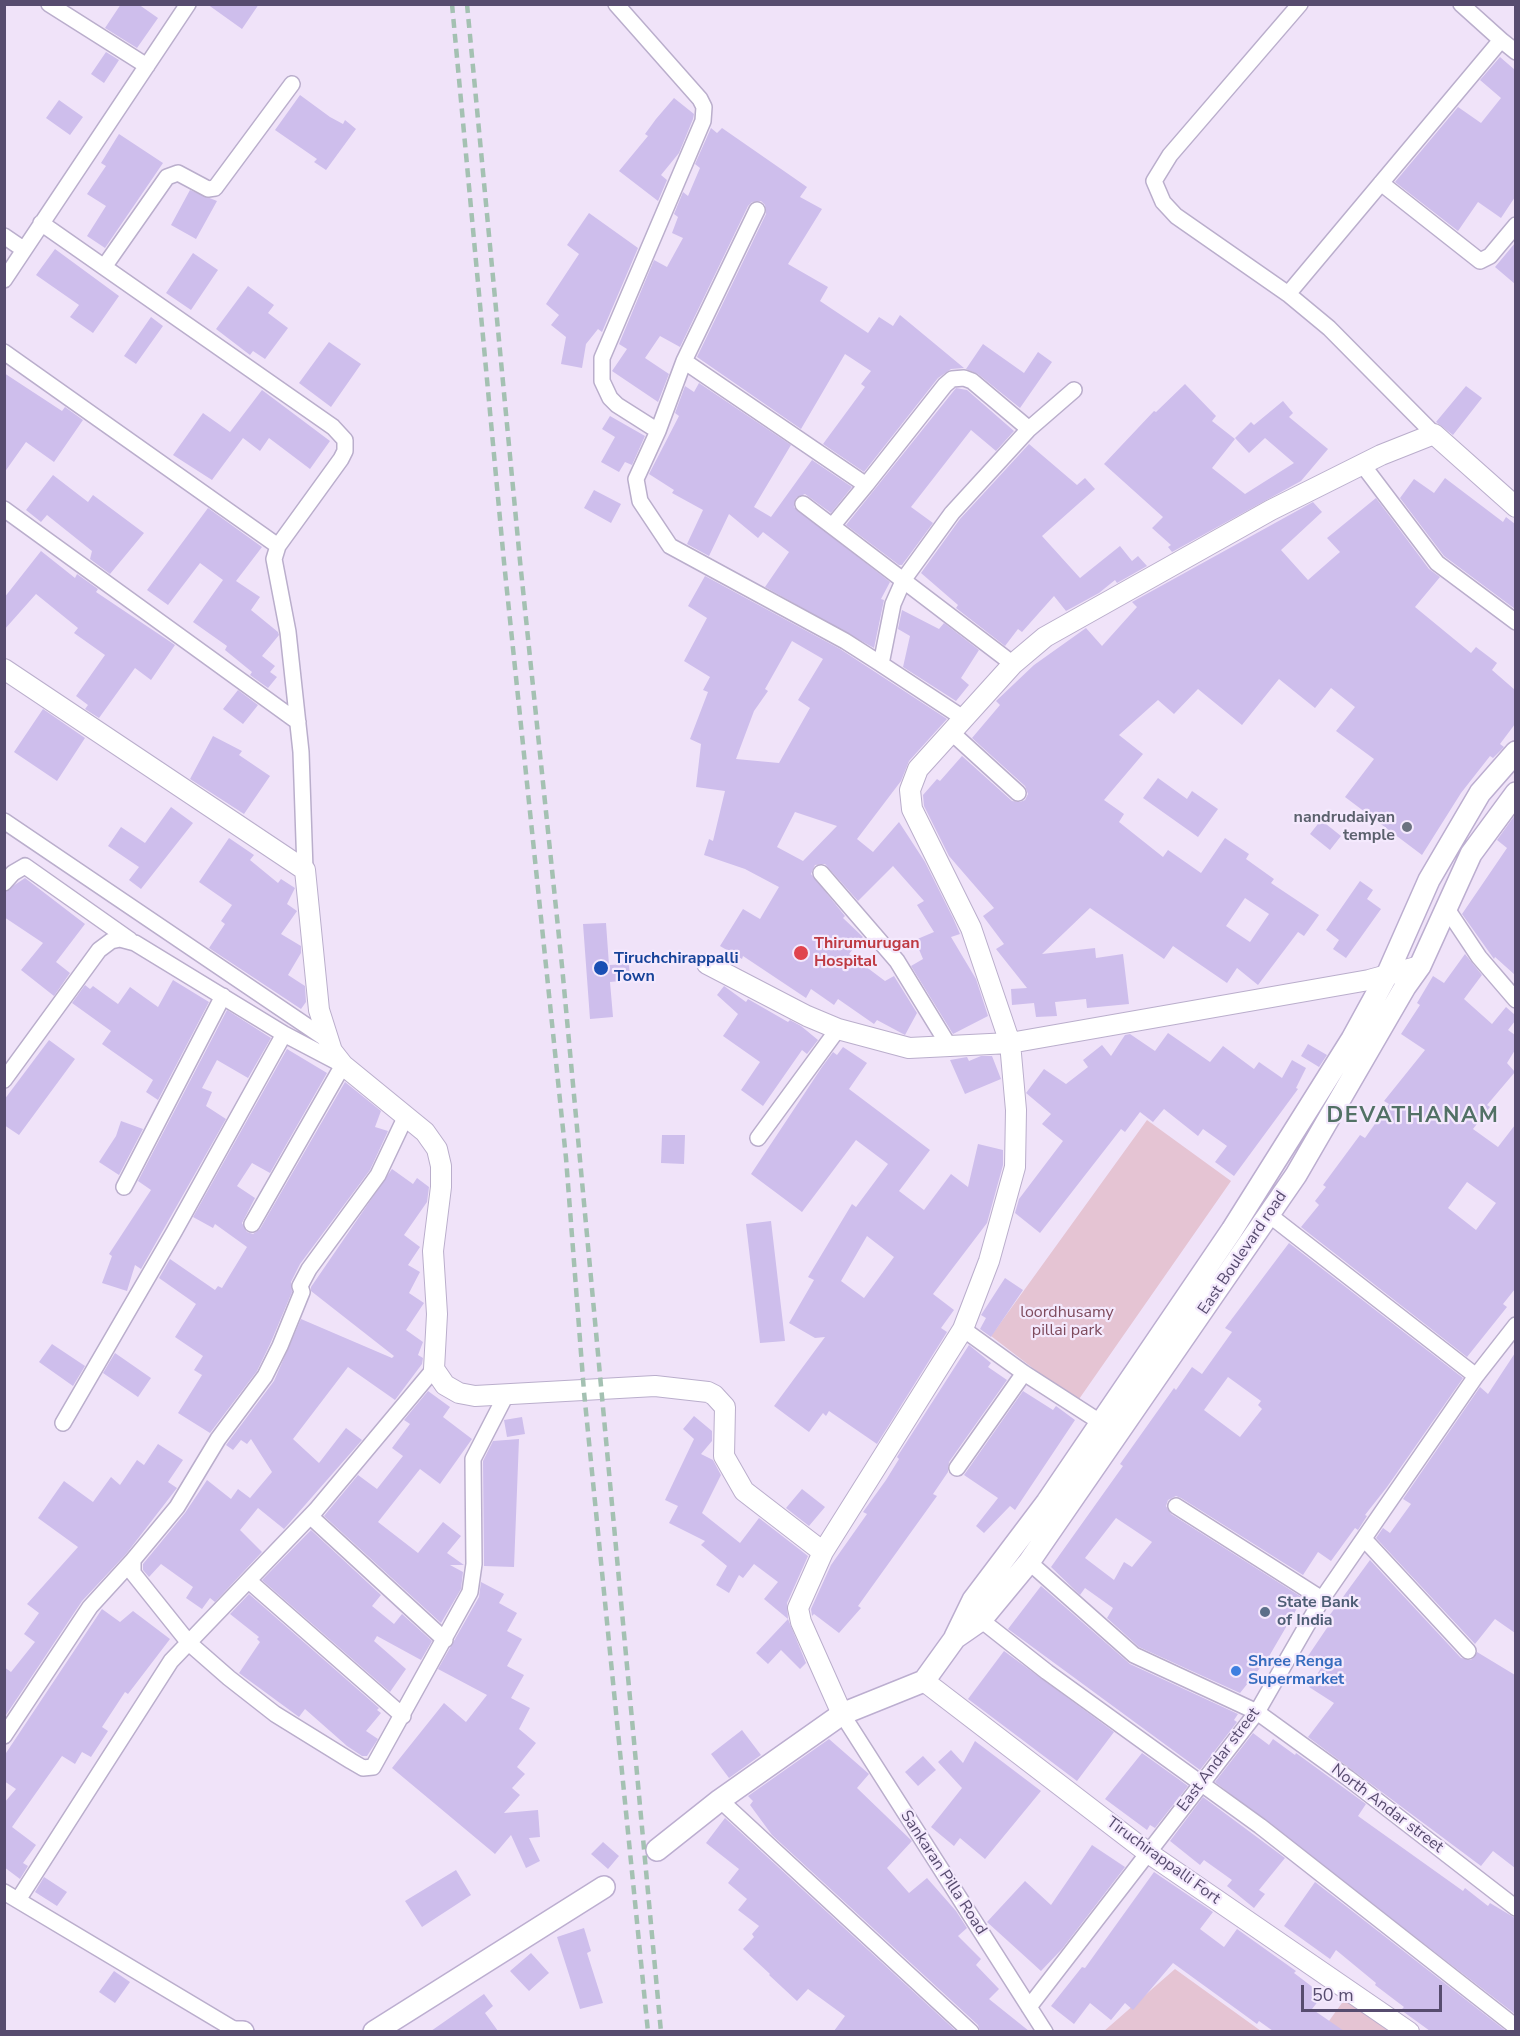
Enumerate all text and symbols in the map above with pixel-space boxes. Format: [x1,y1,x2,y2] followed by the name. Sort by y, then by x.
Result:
[1294,808,1395,846] place label: nandrudaiyan temple
[1400,820,1414,834] marker: nandrudaiyan temple
[814,934,920,972] place label: Thirumurugan Hospital
[792,944,810,962] marker: Thirumurugan Hospital
[614,949,739,987] place label: Tiruchchirappalli Town
[592,959,610,977] marker: Tiruchchirappalli Town
[1327,1104,1499,1130] district label: DEVATHANAM
[1195,1188,1291,1318] street label: East Boulevard road
[1020,1303,1114,1341] park label: loordhusamy pillai park
[1277,1593,1359,1631] place label: State Bank of India
[1258,1605,1272,1619] marker: State Bank of India
[1248,1652,1344,1690] place label: Shree Renga Supermarket
[1229,1664,1243,1678] marker: Shree Renga Supermarket
[1174,1704,1264,1816] street label: East Andar street
[1327,1761,1447,1857] street label: North Andar street
[896,1807,990,1939] street label: Sankaran Pilla Road
[1102,1813,1224,1909] street label: Tiruchirappalli Fort
[1304,1973,1445,2011] scale bar
[1312,1983,1354,2007] text: 50 m

